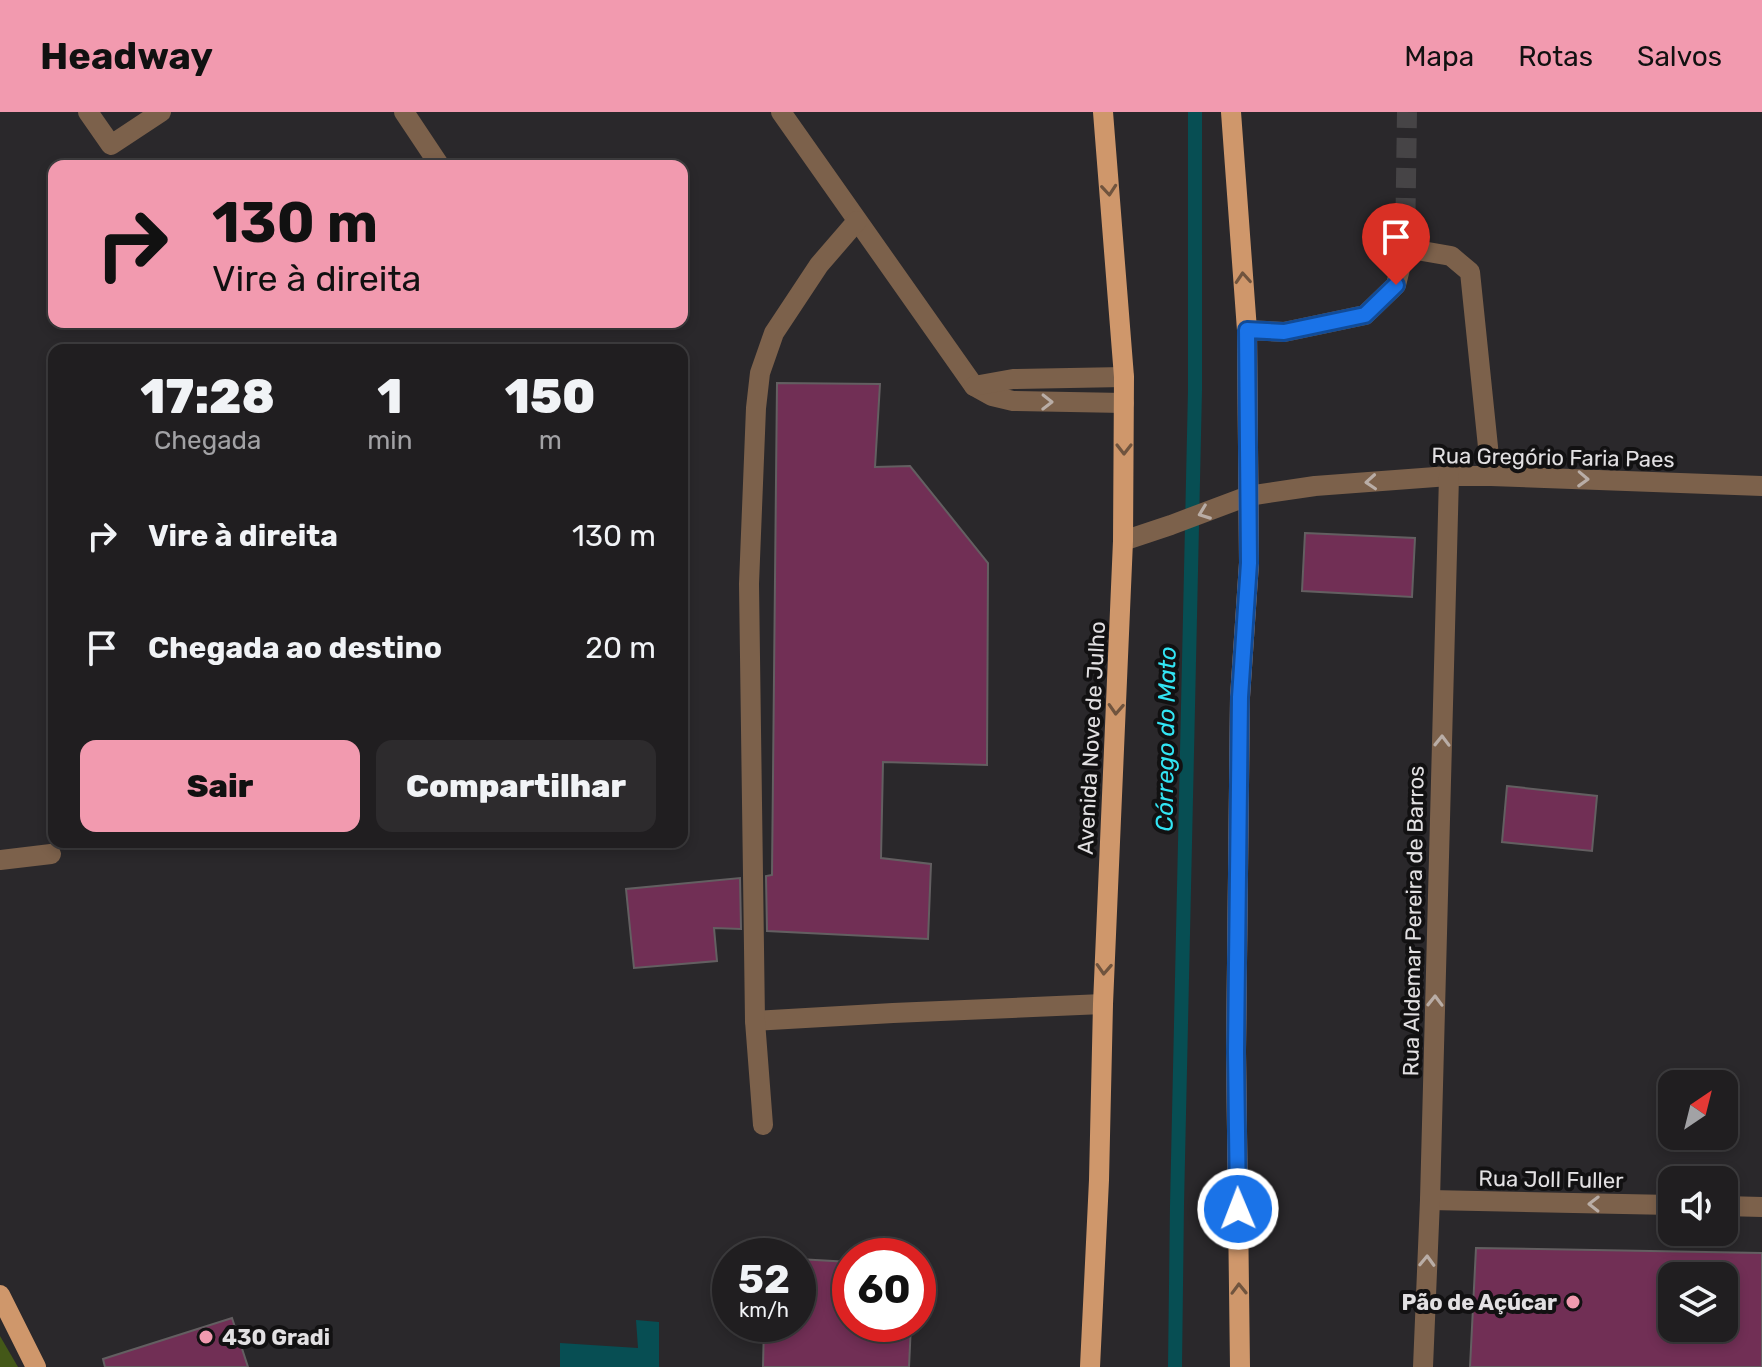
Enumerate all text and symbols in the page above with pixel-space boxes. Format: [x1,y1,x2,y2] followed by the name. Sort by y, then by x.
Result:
[40,33,213,79] text: Headway
[1404,40,1474,73] text: Mapa
[1518,40,1593,73] text: Rotas
[1637,40,1722,73] text: Salvos
[1100,184,1117,197] one-way arrow
[212,190,378,256] text: 130 m
[80,192,184,296] icon: right
[1362,203,1430,285] pin
[1374,215,1418,259] icon: arrive
[212,257,421,300] text: Vire à direita
[1235,271,1252,284] one-way arrow
[140,368,275,425] text: 17:28
[377,368,402,425] text: 1
[505,368,596,425] text: 150
[1041,393,1054,410] one-way arrow
[154,425,261,456] text: Chegada
[367,425,412,456] text: min
[539,425,562,456] text: m
[1431,442,1675,473] street label: Rua Gregório Faria Paes
[1115,443,1133,456] one-way arrow
[1577,471,1590,488] one-way arrow
[1364,473,1377,490] one-way arrow
[1198,503,1212,520] one-way arrow
[80,514,124,558] icon: right
[148,518,338,554] text: Vire à direita
[572,518,656,554] text: 130 m
[1072,621,1111,855] street label: Avenida Nove de Julho
[80,626,124,670] icon: arrive
[148,630,442,666] text: Chegada ao destino
[585,630,656,666] text: 20 m
[1150,646,1182,832] water label: Córrego do Mato
[1108,703,1125,716] one-way arrow
[1433,734,1450,747] one-way arrow
[80,740,360,832] button: Sair
[376,740,656,832] button: Compartilhar
[1397,765,1430,1077] street label: Rua Aldemar Pereira de Barros
[1096,963,1113,976] one-way arrow
[1426,994,1444,1007] one-way arrow
[1658,1070,1738,1150] north arrow
[1658,1070,1738,1342] map controls
[1478,1165,1624,1194] street label: Rua Joll Fuller
[1658,1166,1738,1246] button: sound
[1196,1167,1280,1251] position arrow
[1587,1195,1600,1212] one-way arrow
[832,1238,936,1342] speed limit sign: 60
[1419,1254,1436,1267] one-way arrow
[738,1256,790,1303] text: 52
[1658,1262,1738,1342] button: layers
[1231,1282,1248,1295] one-way arrow
[1402,1289,1557,1316] place label: Pão de Açúcar
[1564,1293,1582,1311] marker: Pão de Açúcar
[739,1298,789,1322] text: km/h
[222,1324,330,1351] place label: 430 Gradi
[197,1328,215,1346] marker: 430 Gradi

